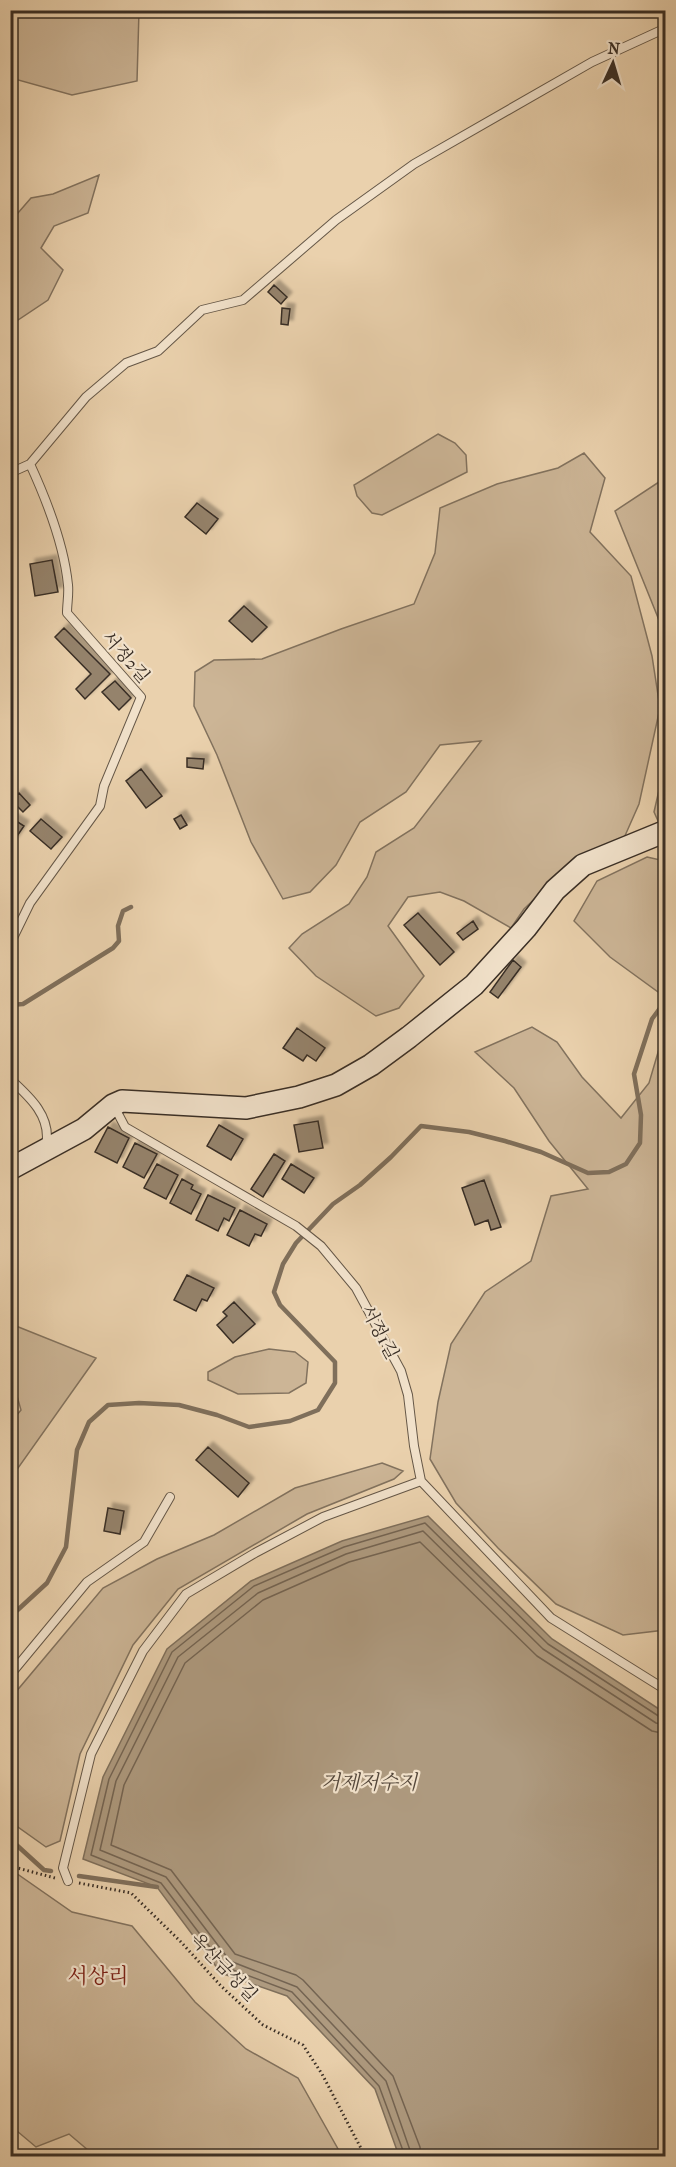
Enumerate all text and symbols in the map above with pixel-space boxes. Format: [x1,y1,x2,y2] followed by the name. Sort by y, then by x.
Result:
[583,33,643,93] north arrow
[607,39,622,58] text: N
[98,627,154,687] street label: 서정2길
[357,1301,403,1363] street label: 서정1길
[321,1771,419,1794] water label: 거제저수지
[186,1929,261,2006] street label: 옥산금성길
[68,1964,128,1988] district label: 서상리

